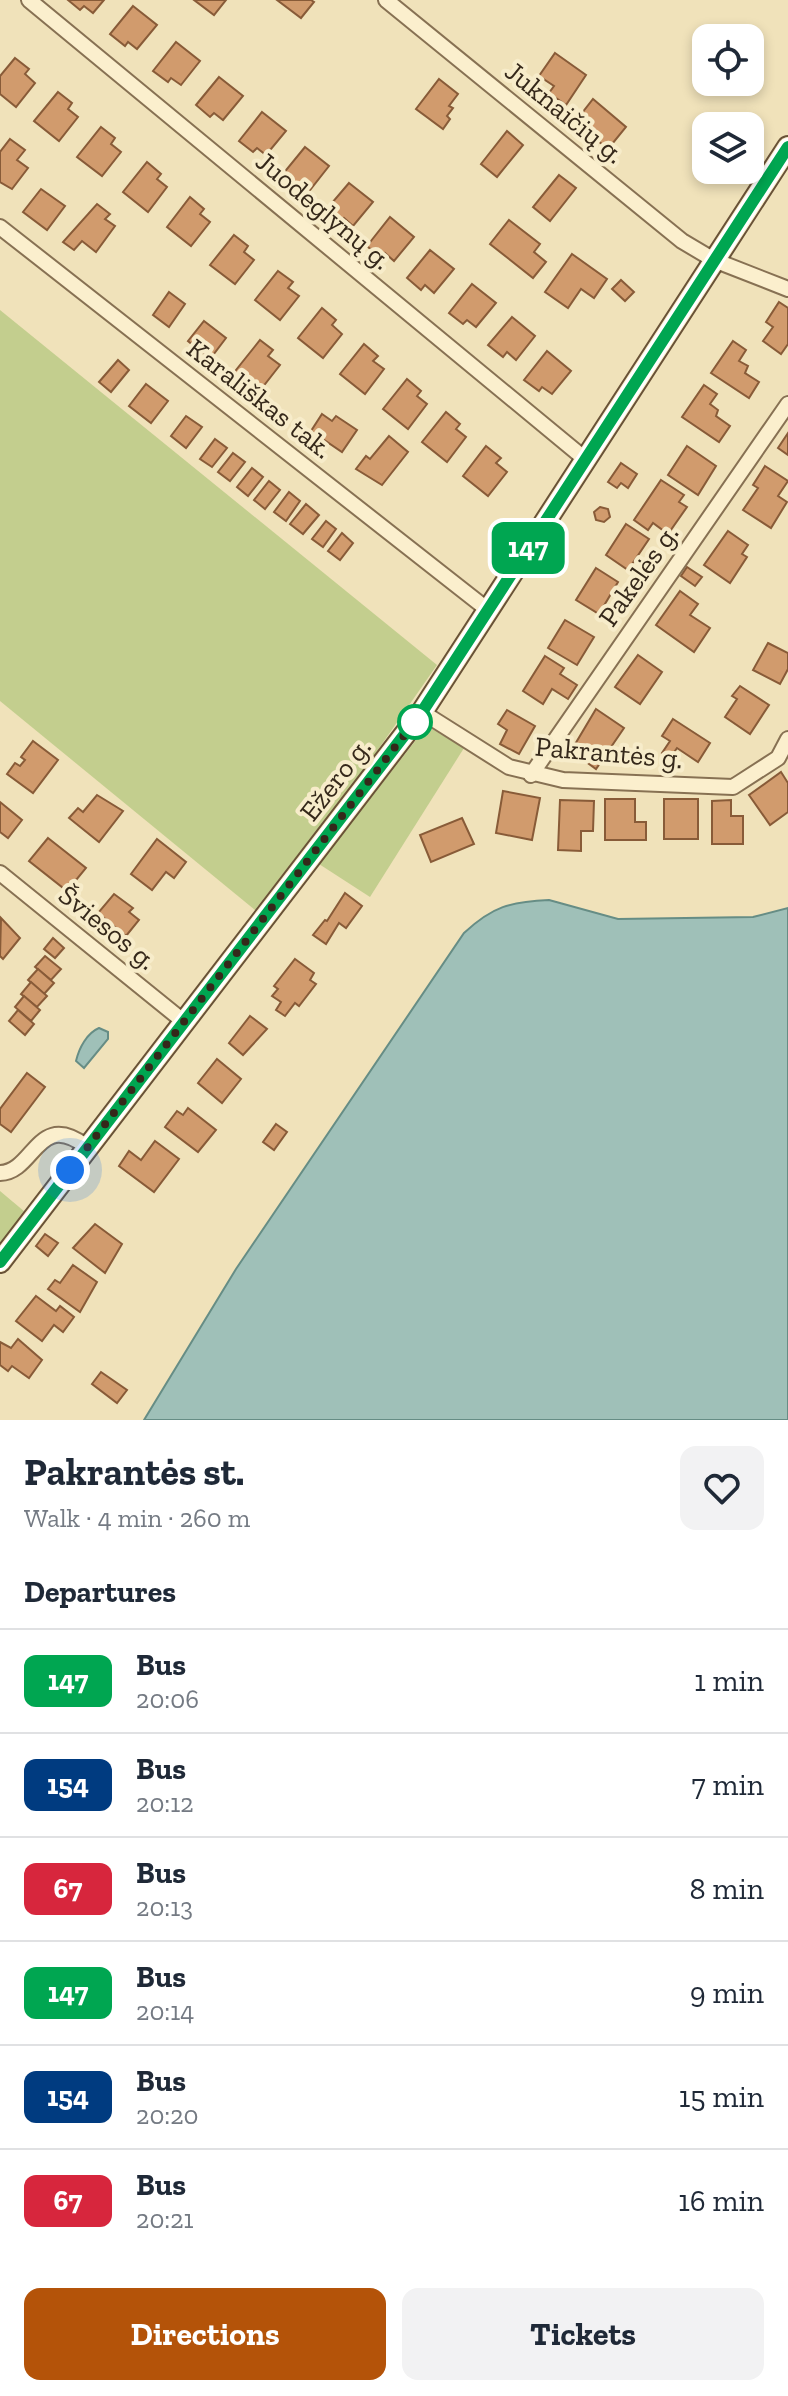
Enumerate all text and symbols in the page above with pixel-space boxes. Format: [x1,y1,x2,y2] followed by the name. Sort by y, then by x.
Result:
[692,24,764,184] map controls
[692,24,764,96] button: locate
[499,54,631,170] street label: Juknaičių g.
[692,112,764,184] button: layers
[249,144,398,277] street label: Juodeglynų g.
[180,331,339,465] street label: Karališkas tak.
[591,518,685,633] street label: Pakelės g.
[482,522,574,574] line badge: 147
[508,531,548,564] text: 147
[398,705,432,739] unlabelled marker
[534,730,684,775] street label: Pakrantės g.
[293,731,378,827] street label: Ežero g.
[52,878,163,977] street label: Šviesos g.
[50,1150,90,1190] your location
[680,1446,764,1530] button: heart
[24,1449,245,1495] text: Pakrantės st.
[24,1502,250,1534] text: Walk · 4 min · 260 m
[24,1574,176,1610] text: Departures
[136,1647,186,1683] text: Bus
[694,1663,764,1699] text: 1 min
[48,1664,88,1697] text: 147
[136,1683,199,1715] text: 20:06
[136,1751,186,1787] text: Bus
[692,1767,764,1803] text: 7 min
[47,1768,89,1801] text: 154
[136,1787,194,1819] text: 20:12
[136,1855,186,1891] text: Bus
[690,1871,764,1907] text: 8 min
[54,1872,82,1905] text: 67
[136,1891,193,1923] text: 20:13
[136,1959,186,1995] text: Bus
[690,1975,764,2011] text: 9 min
[48,1976,88,2009] text: 147
[136,1995,194,2027] text: 20:14
[136,2063,186,2099] text: Bus
[679,2079,764,2115] text: 15 min
[47,2080,89,2113] text: 154
[136,2099,199,2131] text: 20:20
[136,2167,186,2203] text: Bus
[678,2183,764,2219] text: 16 min
[54,2184,82,2217] text: 67
[136,2203,194,2235] text: 20:21
[24,2288,386,2380] button: Directions
[402,2288,764,2380] button: Tickets

